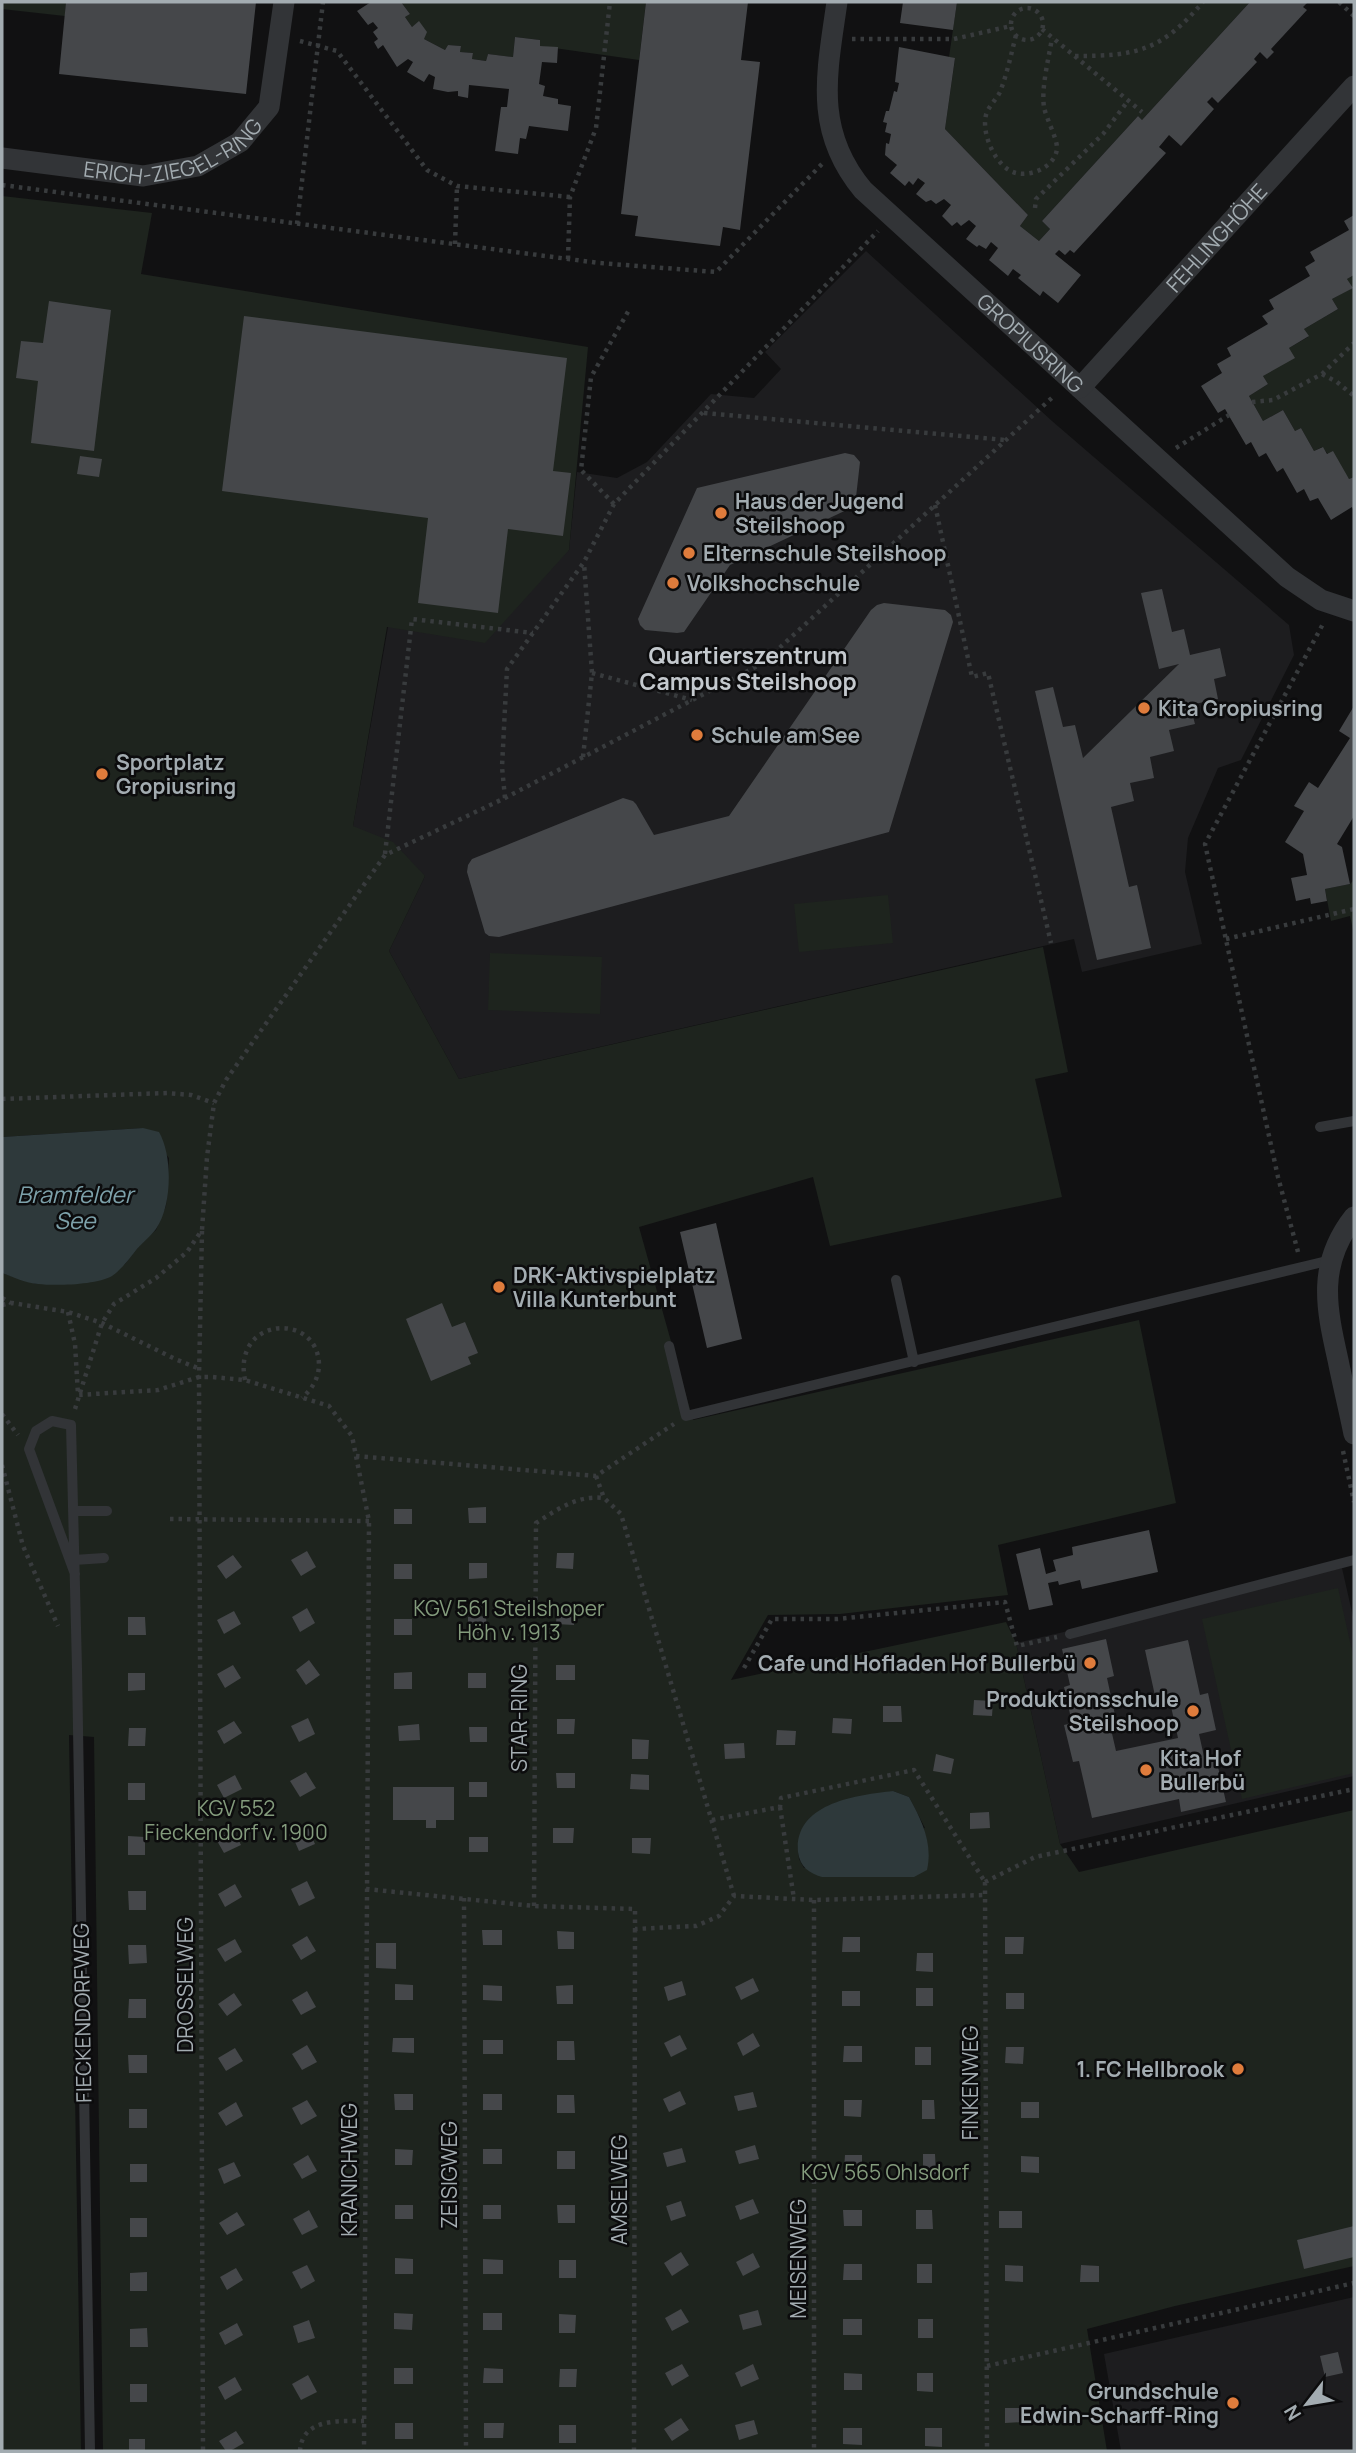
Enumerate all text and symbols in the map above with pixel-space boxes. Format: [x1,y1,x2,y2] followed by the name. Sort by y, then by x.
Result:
[82,112,268,190] street label: ERICH-ZIEGEL-RING
[1160,177,1273,298] street label: FEHLINGHÖHE
[971,287,1090,399] street label: GROPIUSRING
[735,487,904,539] place label: Haus der Jugend Steilshoop
[713,505,729,521] marker: Haus der Jugend Steilshoop
[703,539,947,567] place label: Elternschule Steilshoop
[681,545,697,561] marker: Elternschule Steilshoop
[687,569,860,597] place label: Volkshochschule
[665,575,681,591] marker: Volkshochschule
[639,639,857,697] district label: Quartierszentrum Campus Steilshoop
[1158,694,1323,722] place label: Kita Gropiusring
[1136,700,1152,716] marker: Kita Gropiusring
[711,721,860,749] place label: Schule am See
[689,727,705,743] marker: Schule am See
[116,748,236,800] place label: Sportplatz Gropiusring
[94,766,110,782] marker: Sportplatz Gropiusring
[17,1178,136,1236] water label: Bramfelder See
[513,1261,715,1313] place label: DRK-Aktivspielplatz Villa Kunterbunt
[491,1279,507,1295] marker: DRK-Aktivspielplatz Villa Kunterbunt
[413,1594,605,1646] park label: KGV 561 Steilshoper Höh v. 1913
[758,1649,1076,1677] place label: Cafe und Hofladen Hof Bullerbü
[1082,1655,1098,1671] marker: Cafe und Hofladen Hof Bullerbü
[505,1664,533,1772] street label: STAR-RING
[986,1685,1179,1737] place label: Produktionsschule Steilshoop
[1185,1703,1201,1719] marker: Produktionsschule Steilshoop
[1160,1744,1245,1796] place label: Kita Hof Bullerbü
[1138,1762,1154,1778] marker: Kita Hof Bullerbü
[144,1794,328,1846] park label: KGV 552 Fieckendorf v. 1900
[171,1917,199,2053] street label: DROSSELWEG
[66,1923,98,2103] street label: FIECKENDORFWEG
[956,2026,984,2140] street label: FINKENWEG
[1076,2055,1225,2083] place label: 1. FC Hellbrook
[1230,2061,1246,2077] marker: 1. FC Hellbrook
[335,2103,363,2237] street label: KRANICHWEG
[435,2121,463,2229] street label: ZEISIGWEG
[605,2134,633,2245] street label: AMSELWEG
[801,2158,969,2186] park label: KGV 565 Ohlsdorf
[784,2199,812,2319] street label: MEISENWEG
[1272,2369,1342,2439] north arrow
[1020,2377,1219,2429] place label: Grundschule Edwin-Scharff-Ring
[1225,2395,1241,2411] marker: Grundschule Edwin-Scharff-Ring
[1278,2400,1307,2425] text: N

